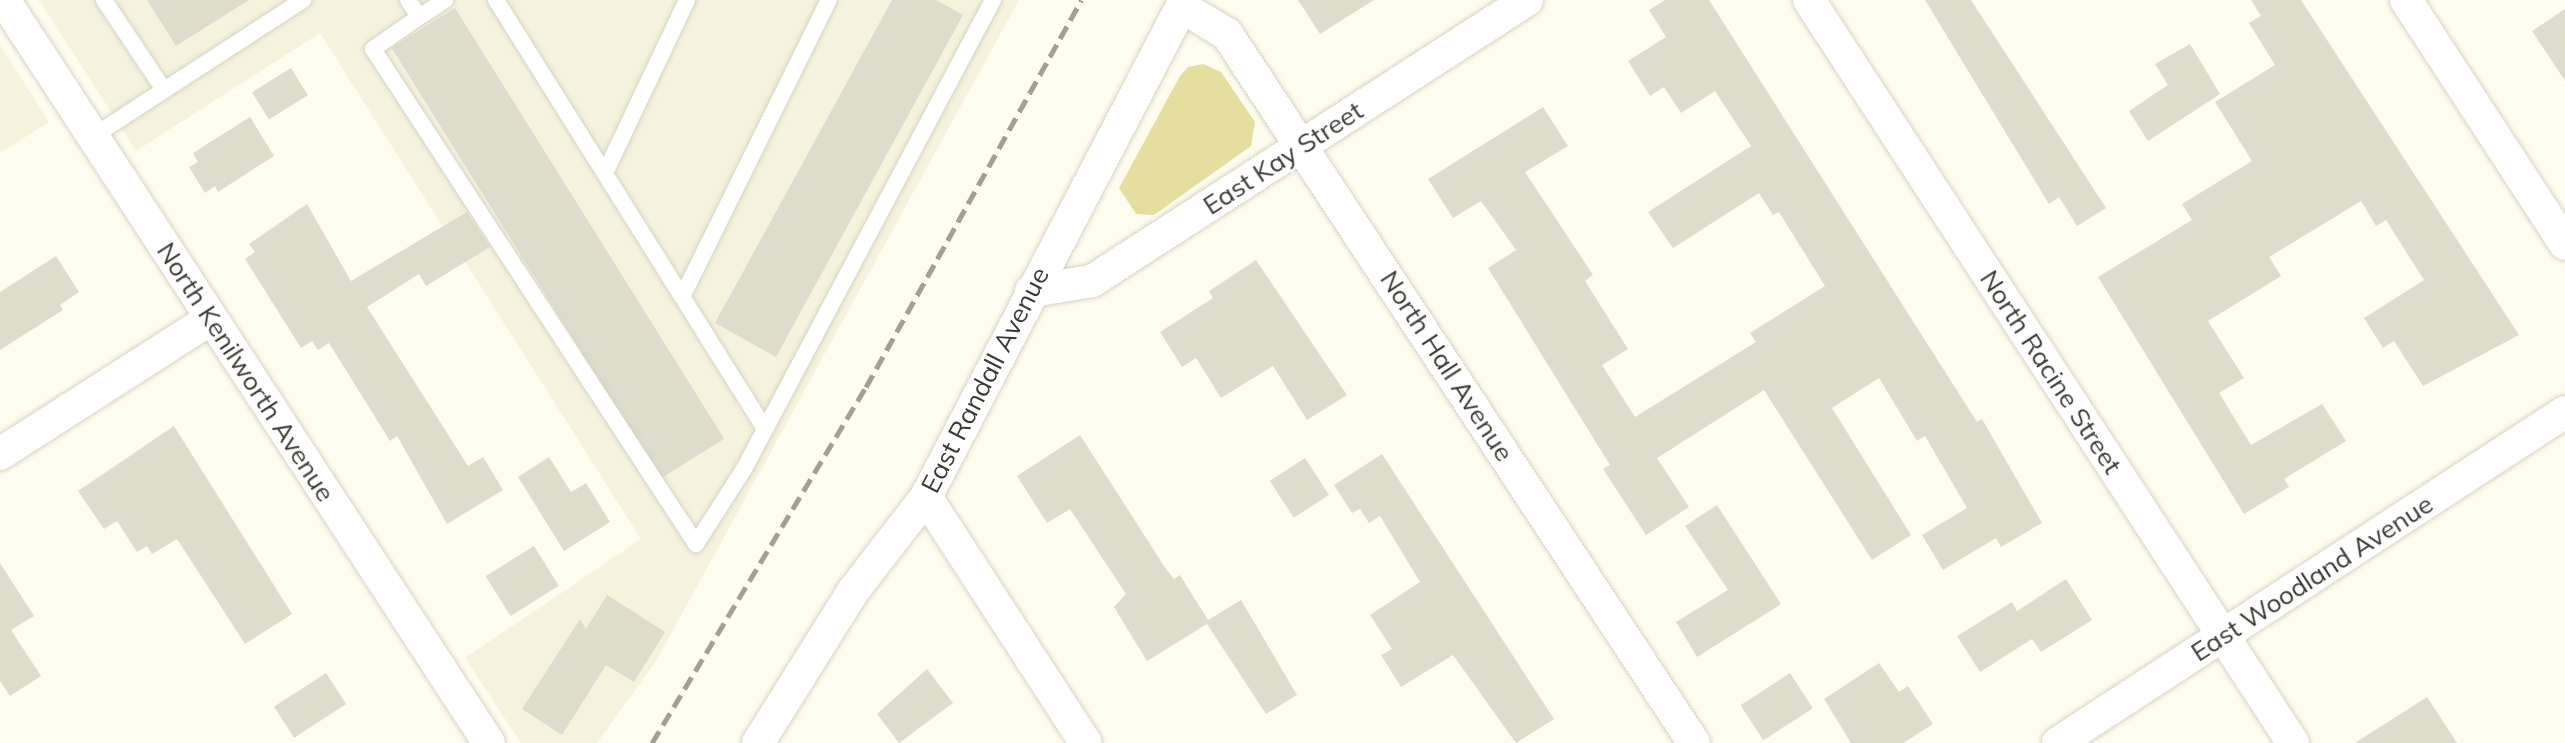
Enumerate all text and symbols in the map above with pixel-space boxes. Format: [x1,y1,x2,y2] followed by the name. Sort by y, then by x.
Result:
[1197,95,1369,221] street label: East Kay Street
[151,237,341,507] street label: North Kenilworth Avenue
[915,262,1055,498] street label: East Randall Avenue
[1974,264,2128,480] street label: North Racine Street
[1374,265,1520,467] street label: North Hall Avenue
[2185,488,2439,668] street label: East Woodland Avenue

